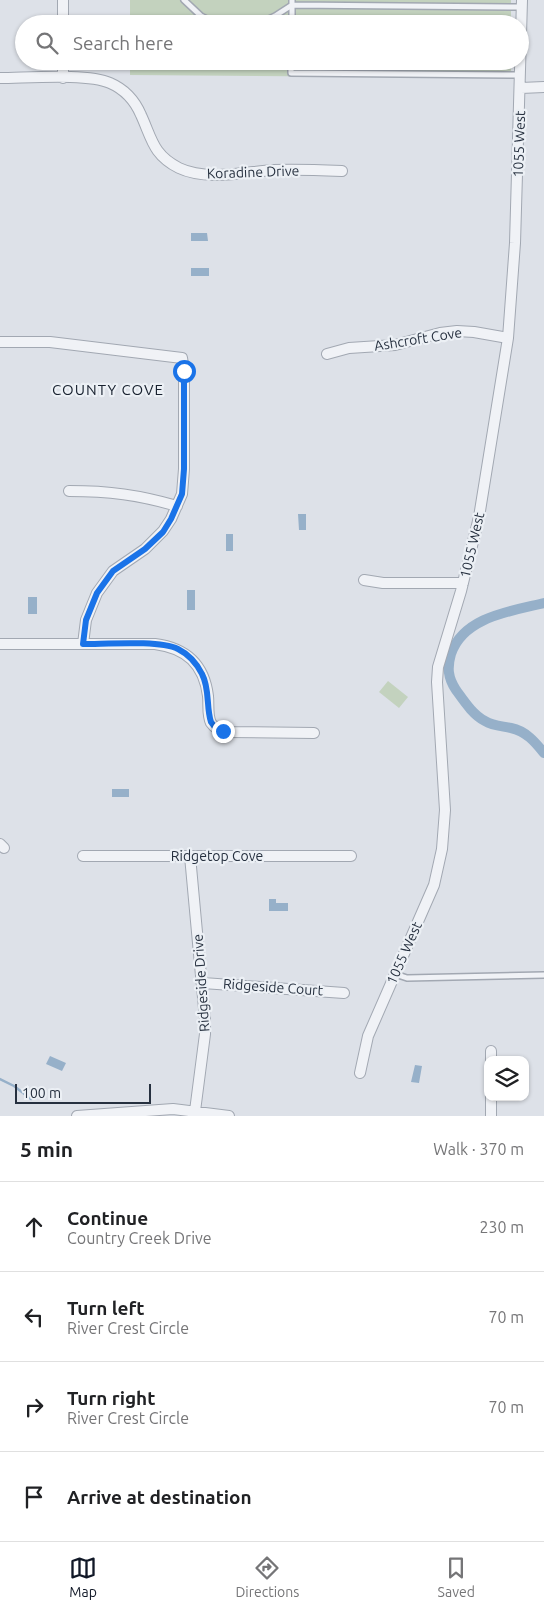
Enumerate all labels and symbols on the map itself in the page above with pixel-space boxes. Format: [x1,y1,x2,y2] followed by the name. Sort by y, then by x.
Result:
[510,110,528,178] street label: 1055 West
[206,162,300,182] street label: Koradine Drive
[373,324,463,354] street label: Ashcroft Cove
[173,360,196,383] route start
[52,381,164,398] district label: COUNTY COVE
[457,510,487,579] street label: 1055 West
[212,720,235,743] route end
[171,848,263,864] street label: Ridgetop Cove
[383,919,425,987] street label: 1055 West
[190,934,212,1032] street label: Ridgeside Drive
[222,976,324,999] street label: Ridgeside Court
[15,1081,151,1104] scale bar

